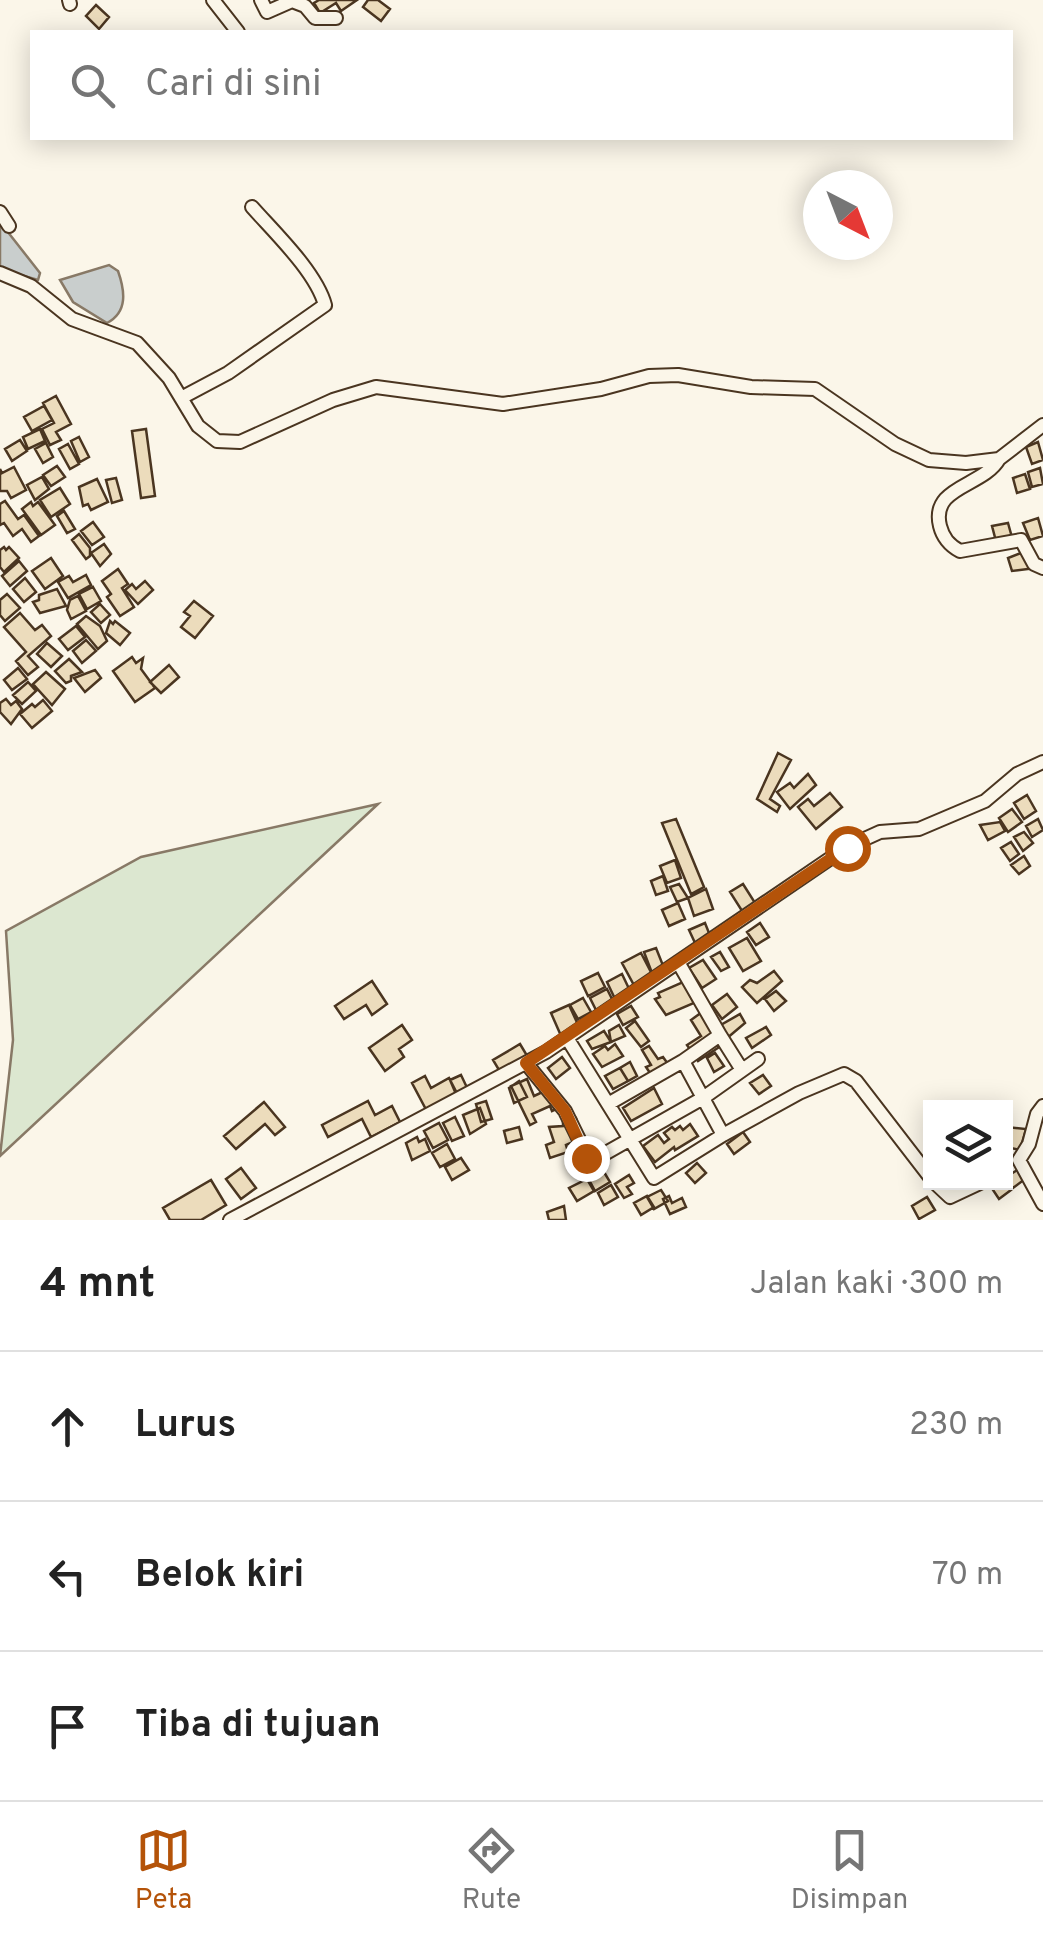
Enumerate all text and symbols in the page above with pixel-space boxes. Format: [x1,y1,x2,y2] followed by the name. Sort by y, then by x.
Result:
[30,30,1013,140] search box
[65,58,120,113] icon: search
[145,61,322,110] text: Cari di sini
[803,170,893,260] north arrow
[825,826,871,872] route start
[923,1100,1013,1190] map controls
[923,1100,1013,1190] button: layers
[564,1136,610,1182] route end
[40,1259,155,1312] text: 4 mnt
[750,1265,1003,1305] text: Jalan kaki · 300 m
[40,1399,95,1454] icon: ahead
[135,1402,236,1451] text: Lurus
[909,1406,1003,1446] text: 230 m
[40,1549,95,1604] icon: left
[135,1552,304,1601] text: Belok kiri
[932,1556,1003,1596] text: 70 m
[40,1699,95,1754] icon: arrive
[135,1702,381,1751] text: Tiba di tujuan
[135,1823,192,1919] tab: Peta
[462,1823,521,1919] tab: Rute
[791,1823,908,1919] tab: Disimpan

